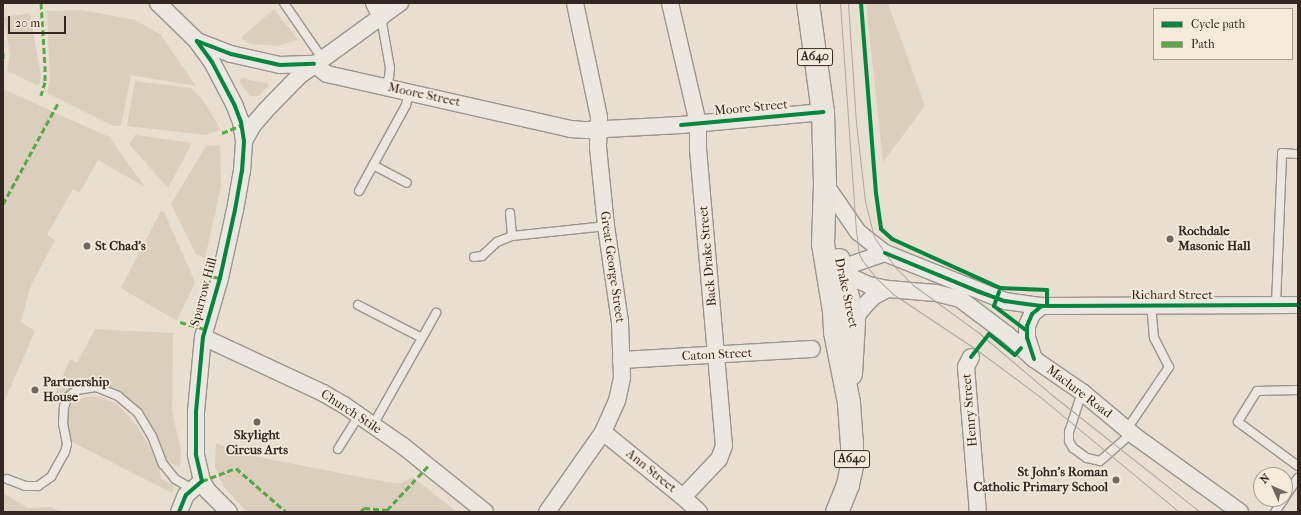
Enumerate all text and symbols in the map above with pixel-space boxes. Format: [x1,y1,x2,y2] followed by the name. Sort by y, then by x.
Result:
[10,8,68,34] scale bar
[1153,8,1293,60] legend
[15,16,40,30] text: 20 m
[1191,17,1245,31] text: Cycle path
[1191,37,1215,51] text: Path
[797,47,833,67] road number: A640
[386,80,462,110] street label: Moore Street
[714,97,788,119] street label: Moore Street
[696,205,720,307] street label: Back Drake Street
[596,210,628,324] street label: Great George Street
[1178,224,1251,255] place label: Rochdale Masonic Hall
[1165,234,1175,244] marker: Rochdale Masonic Hall
[95,238,146,254] place label: St Chad's
[82,241,92,251] marker: St Chad's
[187,256,221,328] street label: Sparrow Hill
[831,256,861,330] street label: Drake Street
[1131,287,1213,303] street label: Richard Street
[681,345,753,365] street label: Caton Street
[1043,362,1115,422] street label: Maclure Road
[959,373,981,447] street label: Henry Street
[43,375,109,406] place label: Partnership House
[30,385,40,395] marker: Partnership House
[318,387,384,437] street label: Church Stile
[252,417,262,427] marker: Skylight Circus Arts
[226,428,288,459] place label: Skylight Circus Arts
[623,446,679,496] street label: Ann Street
[834,449,870,469] road number: A640
[973,465,1108,496] place label: St John's Roman Catholic Primary School
[1253,467,1293,507] north arrow
[1257,471,1272,486] text: N
[1111,475,1121,485] marker: St John's Roman Catholic Primary School

